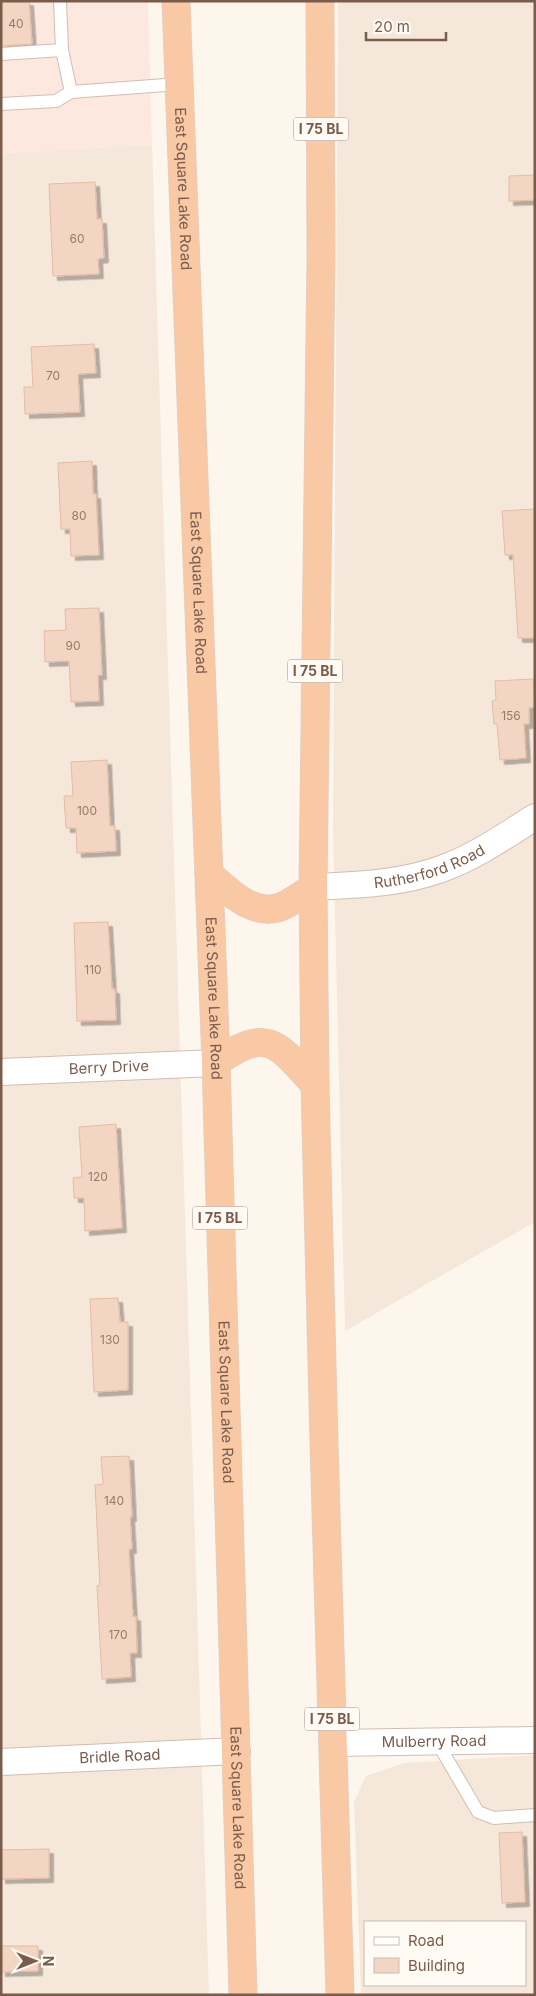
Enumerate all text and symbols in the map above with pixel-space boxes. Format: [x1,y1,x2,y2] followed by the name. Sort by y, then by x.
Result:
[366,10,446,42] scale bar
[8,16,24,31] house number: 40
[374,17,410,36] text: 20 m
[171,107,196,271] street label: East Square Lake Road
[294,118,348,140] road number: I 75 BL
[69,231,85,246] house number: 60
[46,368,60,383] house number: 70
[72,508,87,523] house number: 80
[186,511,211,674] street label: East Square Lake Road
[65,638,81,653] house number: 90
[288,659,342,682] road number: I 75 BL
[501,708,521,723] house number: 156
[77,803,97,818] house number: 100
[373,840,488,892] street label: Rutherford Road
[202,916,226,1080] street label: East Square Lake Road
[84,962,102,977] house number: 110
[68,1056,149,1078] street label: Berry Drive
[88,1169,108,1184] house number: 120
[192,1206,248,1230] road number: I 75 BL
[214,1320,238,1484] street label: East Square Lake Road
[100,1332,120,1347] house number: 130
[104,1493,124,1508] house number: 140
[108,1627,128,1642] house number: 170
[304,1708,360,1730] road number: I 75 BL
[226,1726,250,1890] street label: East Square Lake Road
[382,1731,486,1751] street label: Mulberry Road
[79,1745,161,1767] street label: Bridle Road
[364,1921,526,1986] legend
[408,1931,444,1950] text: Road
[10,1936,60,1986] north arrow
[40,1956,57,1966] text: N
[408,1956,465,1975] text: Building

